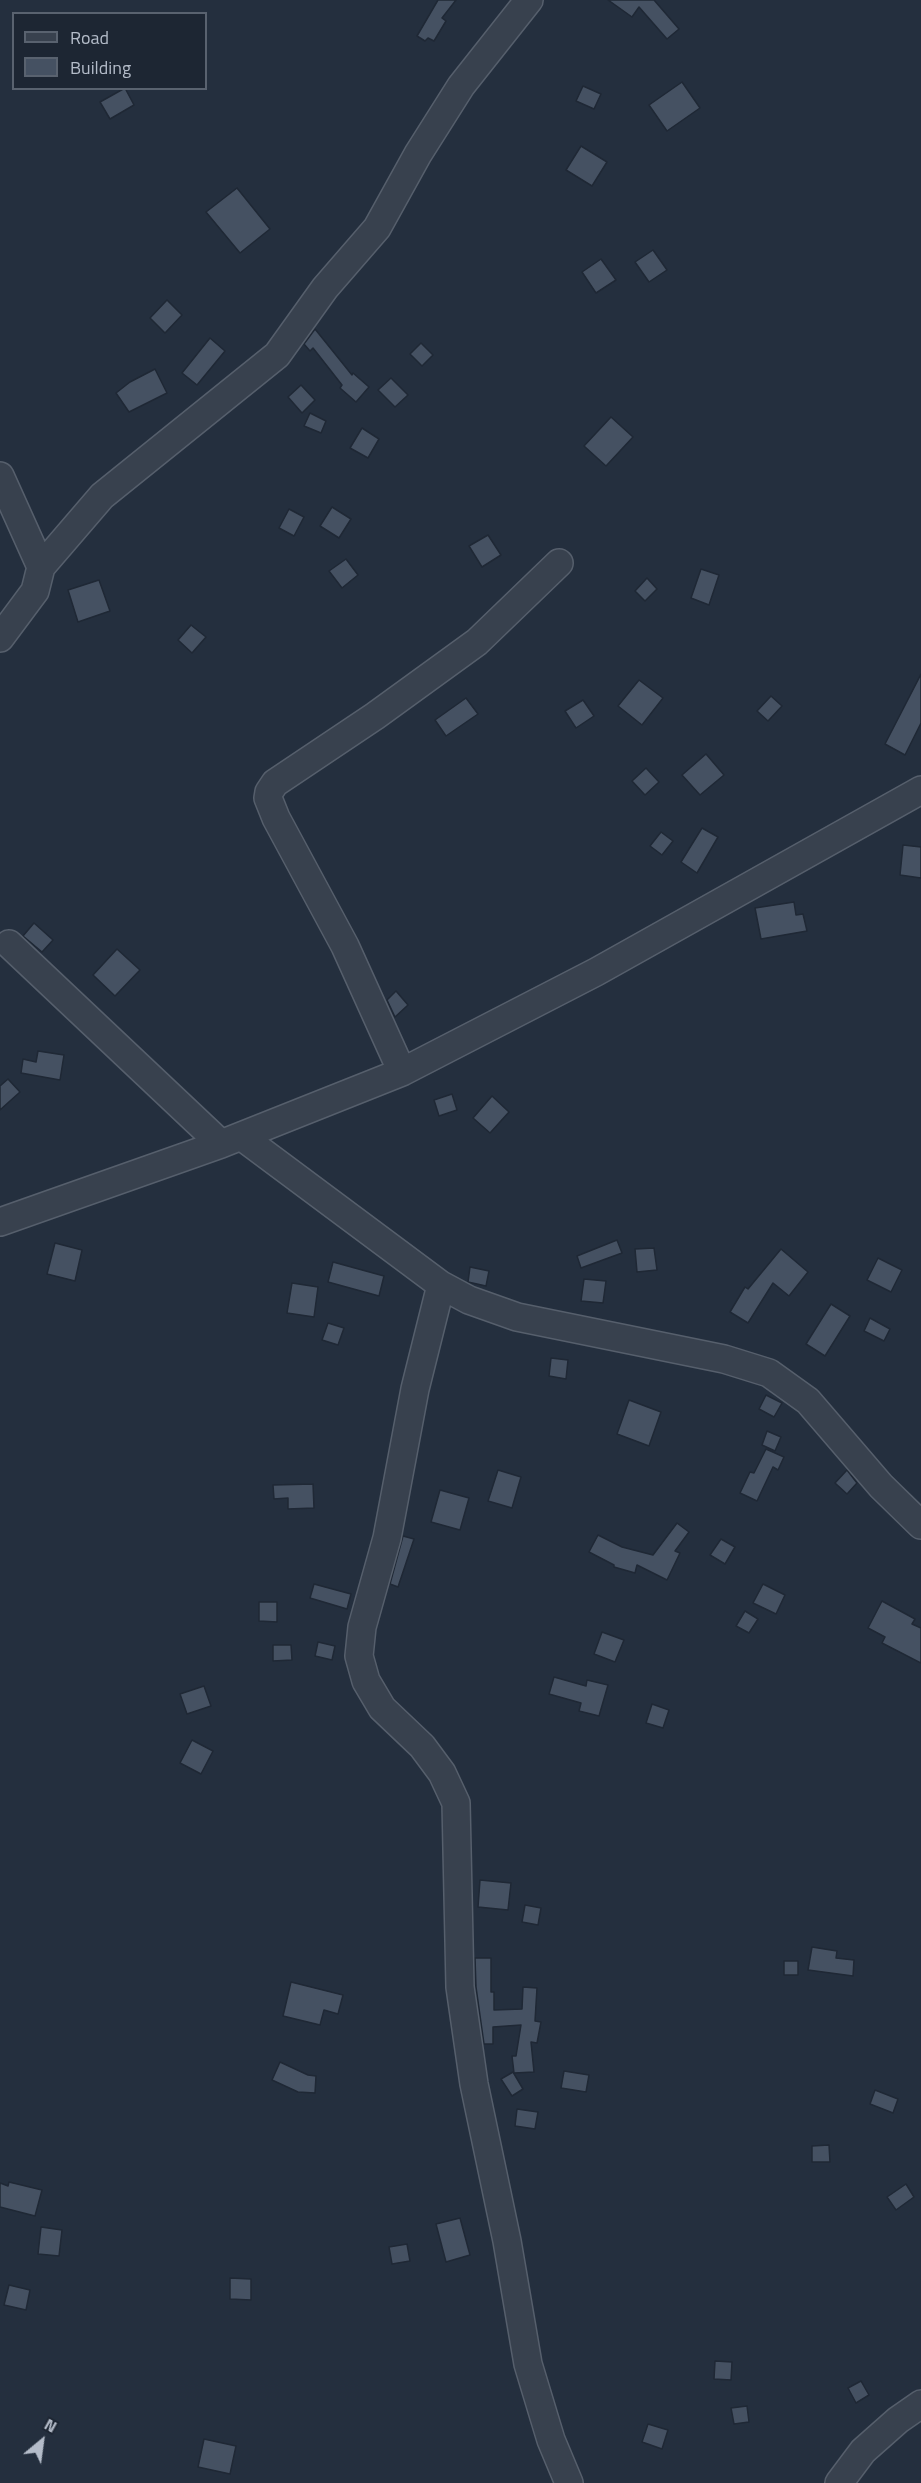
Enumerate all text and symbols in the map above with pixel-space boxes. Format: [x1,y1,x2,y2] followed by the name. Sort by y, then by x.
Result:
[12,12,207,90] legend
[70,24,109,51] text: Road
[70,54,131,81] text: Building
[12,2411,72,2471] north arrow
[40,2412,61,2438] text: N

